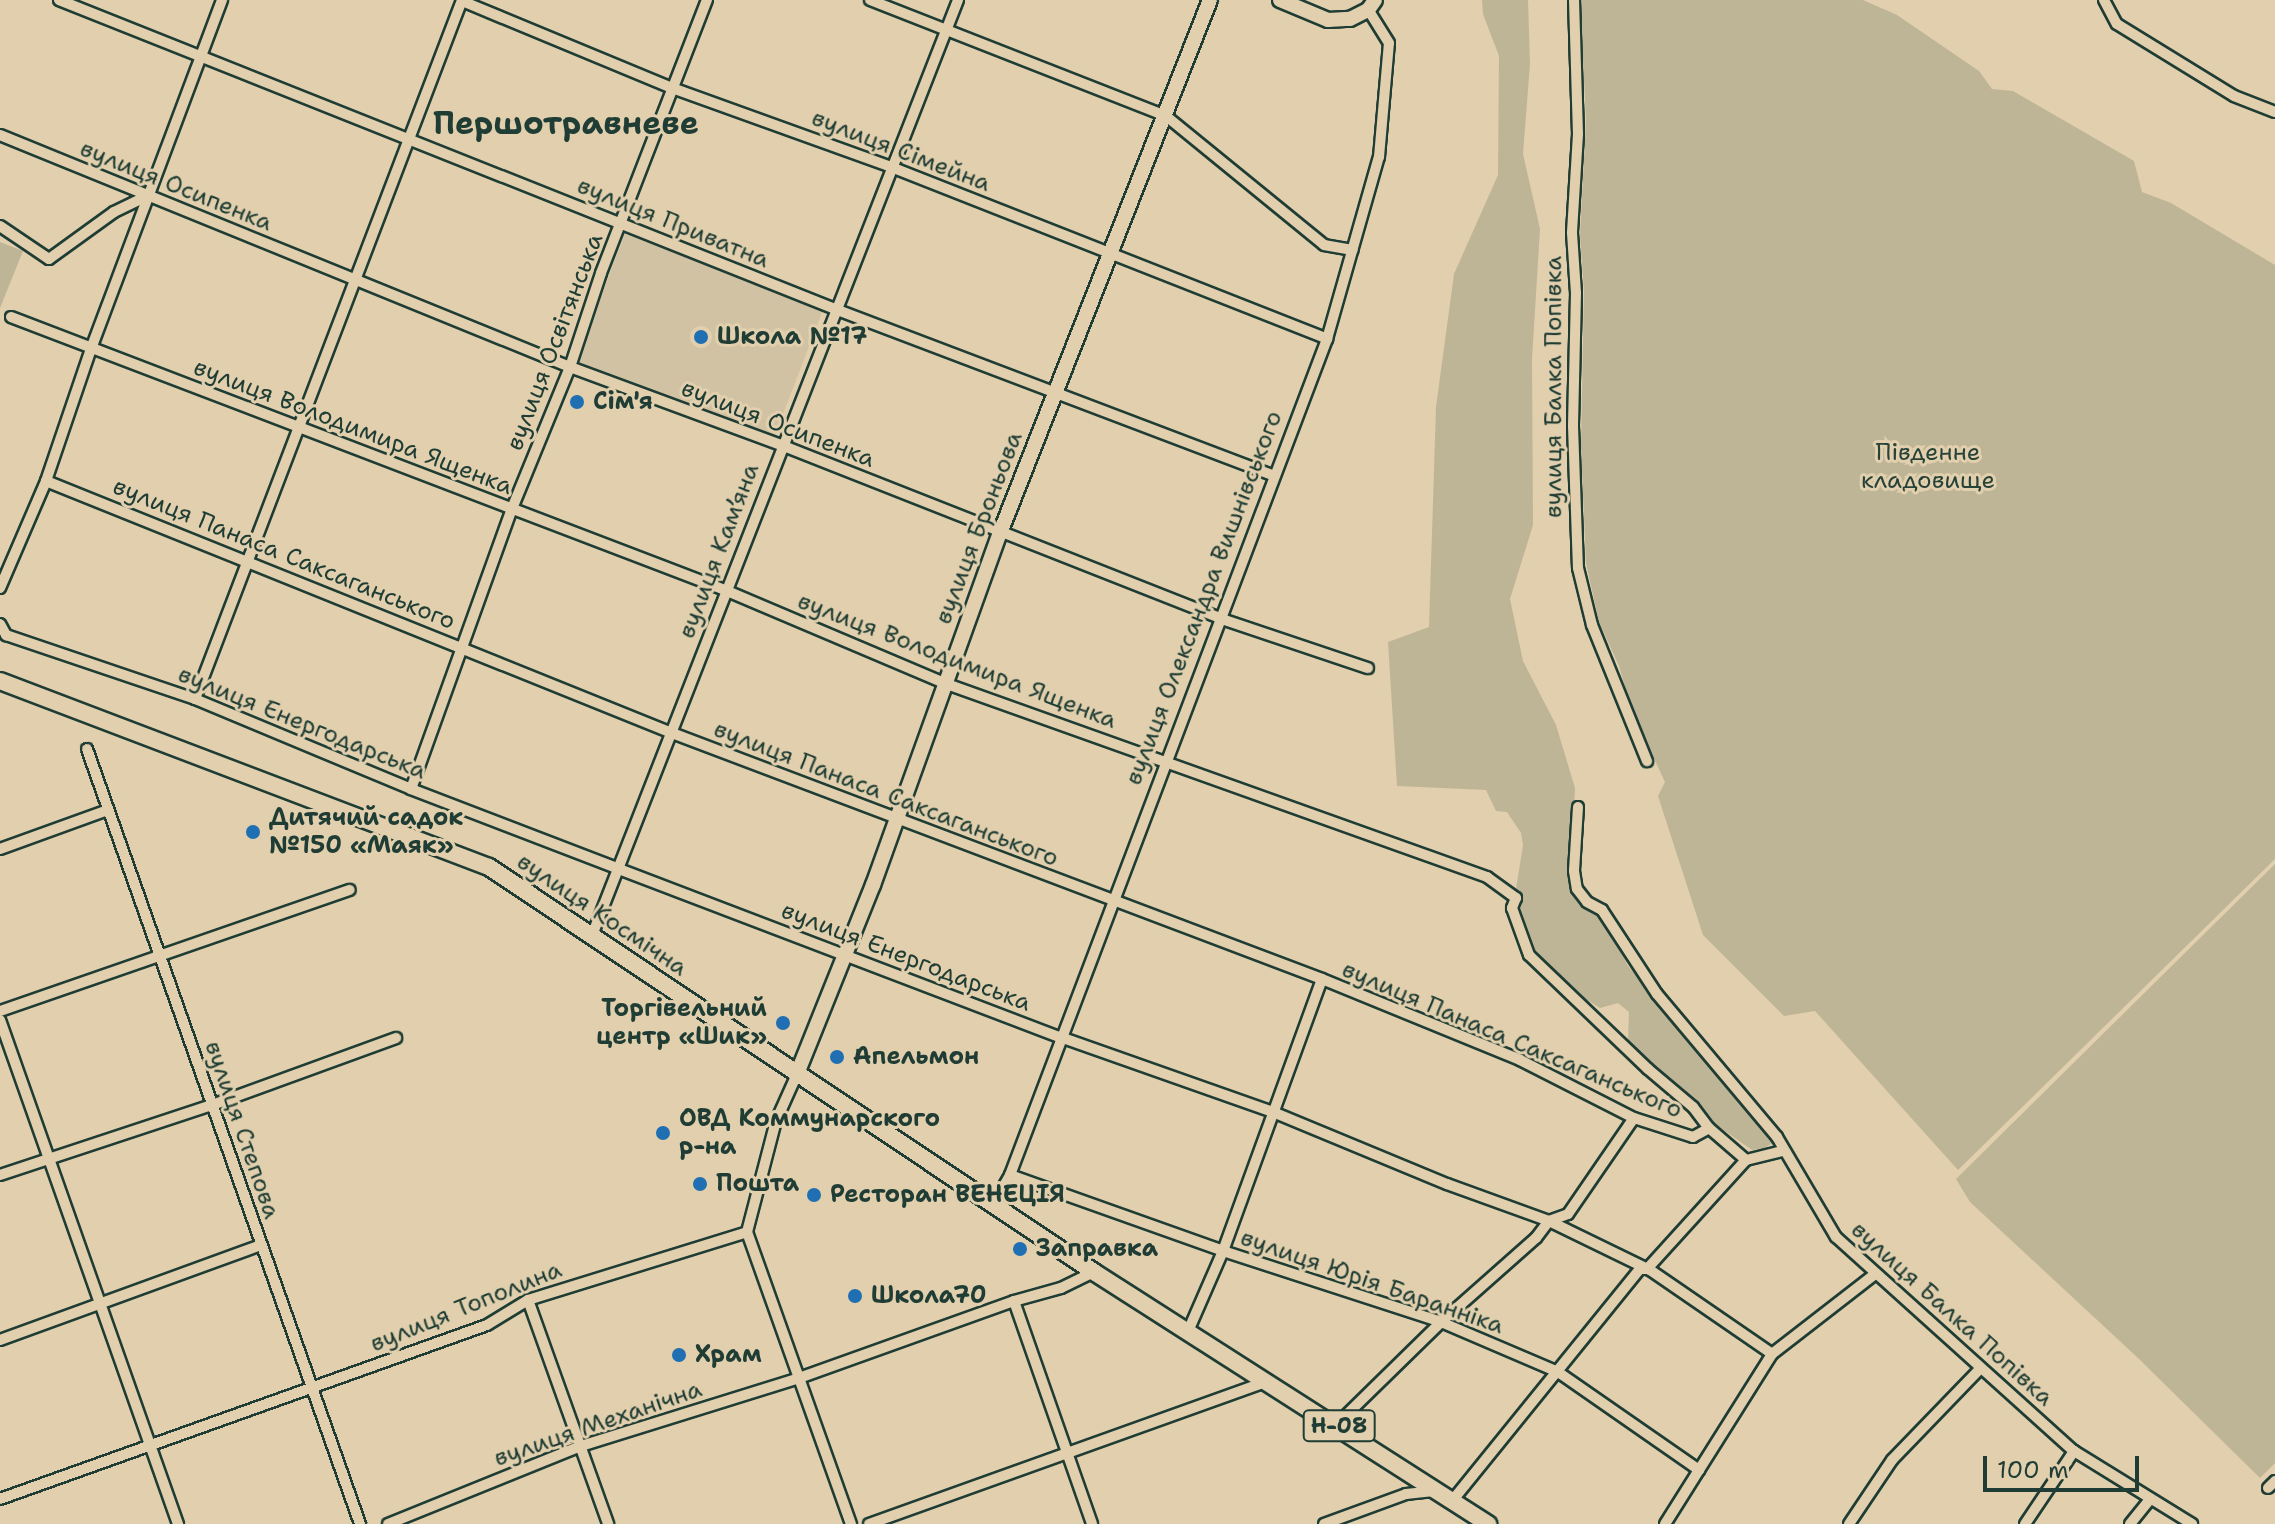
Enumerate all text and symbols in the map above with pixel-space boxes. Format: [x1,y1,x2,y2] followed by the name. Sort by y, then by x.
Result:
[433,104,699,142] district label: Першотравневе
[807,104,995,198] street label: вулиця Сімейна
[76,134,276,238] street label: вулиця Осипенка
[573,171,773,275] street label: вулиця Приватна
[500,230,610,454] street label: вулиця Освітянська
[1540,256,1568,518] street label: вулиця Балка Попівка
[717,323,867,351] place label: Школа №17
[692,328,710,346] marker: Школа №17
[189,353,517,501] street label: вулиця Володимира Ященка
[677,374,879,474] street label: вулиця Осипенка
[593,388,653,416] place label: Сім'я
[568,393,586,411] marker: Сім'я
[1119,407,1289,789] street label: вулиця Олександра Вишнівського
[929,428,1029,628] street label: вулиця Броньова
[1861,439,1995,495] park label: Південне кладовище
[672,460,766,642] street label: вулиця Кам’яна
[109,472,459,636] street label: вулиця Панаса Саксаганського
[793,587,1121,735] street label: вулиця Володимира Ященка
[174,660,430,786] street label: вулиця Енергодарська
[710,715,1062,873] street label: вулиця Панаса Саксаганського
[269,804,463,860] place label: Дитячий садок №150 «Маяк»
[244,823,262,841] marker: Дитячий садок №150 «Маяк»
[511,847,693,983] street label: вулиця Космічна
[777,896,1035,1018] street label: вулиця Енергодарська
[1338,955,1686,1125] street label: вулиця Панаса Саксаганського
[596,995,767,1051] place label: Торгівельний центр «Шик»
[774,1014,792,1032] marker: Торгівельний центр «Шик»
[198,1037,286,1223] street label: вулиця Степова
[853,1043,979,1071] place label: Апельмон
[828,1048,846,1066] marker: Апельмон
[679,1105,940,1161] place label: ОВД Коммунарского р-на
[654,1124,672,1142] marker: ОВД Коммунарского р-на
[716,1170,799,1198] place label: Пошта
[691,1175,709,1193] marker: Пошта
[830,1181,1065,1209] place label: Ресторан ВЕНЕЦІЯ
[805,1186,823,1204] marker: Ресторан ВЕНЕЦІЯ
[1845,1216,2059,1412] street label: вулиця Балка Попівка
[1237,1223,1507,1341] street label: вулиця Юрія Баранніка
[1036,1235,1158,1263] place label: Заправка
[1011,1240,1029,1258] marker: Заправка
[366,1255,566,1359] street label: вулиця Тополина
[871,1282,987,1310] place label: Школа70
[846,1287,864,1305] marker: Школа70
[695,1341,762,1369] place label: Храм
[670,1346,688,1364] marker: Храм
[490,1375,706,1473] street label: вулиця Механічна
[1301,1408,1377,1444] road number: Н-08
[1987,1440,2143,1490] scale bar
[1997,1454,2069,1486] text: 100 m

